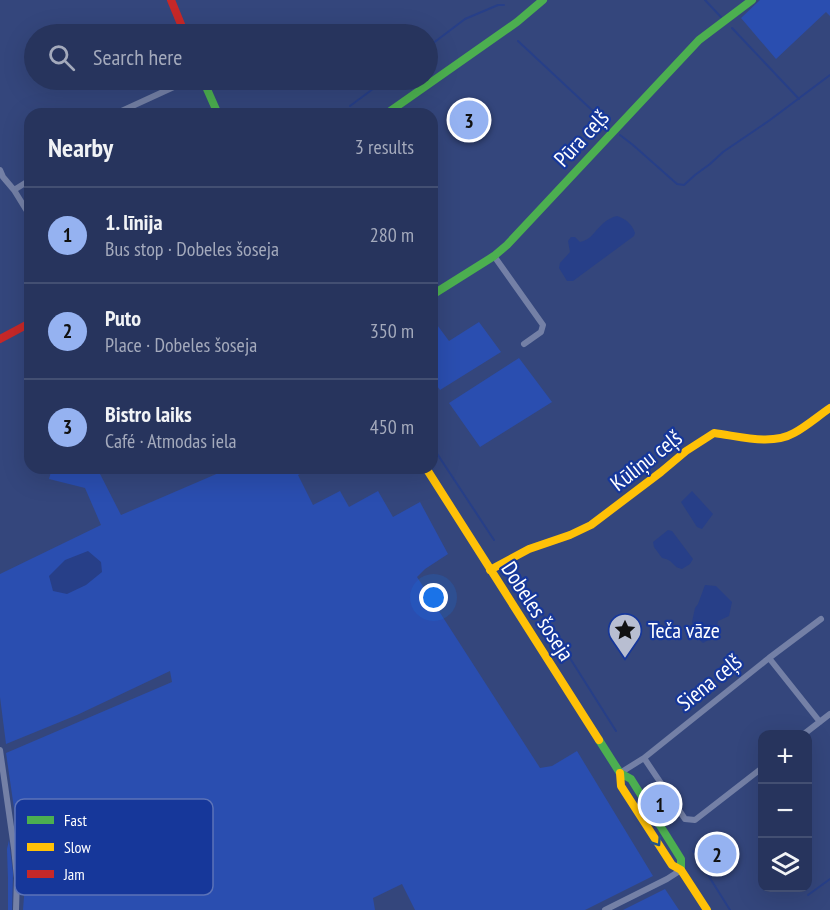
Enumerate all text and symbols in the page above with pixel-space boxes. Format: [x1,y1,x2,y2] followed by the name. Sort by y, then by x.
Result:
[24,24,438,90] search box
[45,41,78,74] icon: search
[93,43,182,71] text: Search here
[450,98,488,142] pin: 3
[548,104,614,172] street label: Pūra ceļš
[48,131,113,164] text: Nearby
[355,134,414,160] text: 3 results
[105,208,163,236] text: 1. līnija
[63,222,72,248] text: 1
[370,222,414,248] text: 280 m
[105,236,279,262] text: Bus stop · Dobeles šoseja
[105,304,141,332] text: Puto
[63,318,72,344] text: 2
[370,318,414,344] text: 350 m
[105,332,257,358] text: Place · Dobeles šoseja
[105,400,192,428] text: Bistro laiks
[63,414,72,440] text: 3
[370,414,414,440] text: 450 m
[605,423,687,497] street label: Kūliņu ceļš
[105,428,237,454] text: Café · Atmodas iela
[495,556,581,666] street label: Dobeles šoseja
[419,583,448,612] your location
[607,612,643,659] place icon: Teča vāze
[648,616,720,644] place label: Teča vāze
[671,647,747,717] street label: Siena ceļš
[758,730,812,892] map controls
[758,730,812,784] button: +
[640,782,680,826] pin: 1
[758,784,812,838] button: −
[15,799,213,895] legend
[64,810,87,830] text: Fast
[698,832,736,876] pin: 2
[649,836,661,846] one-way arrow
[64,837,91,857] text: Slow
[758,838,812,892] button: layers
[63,864,85,884] text: Jam

